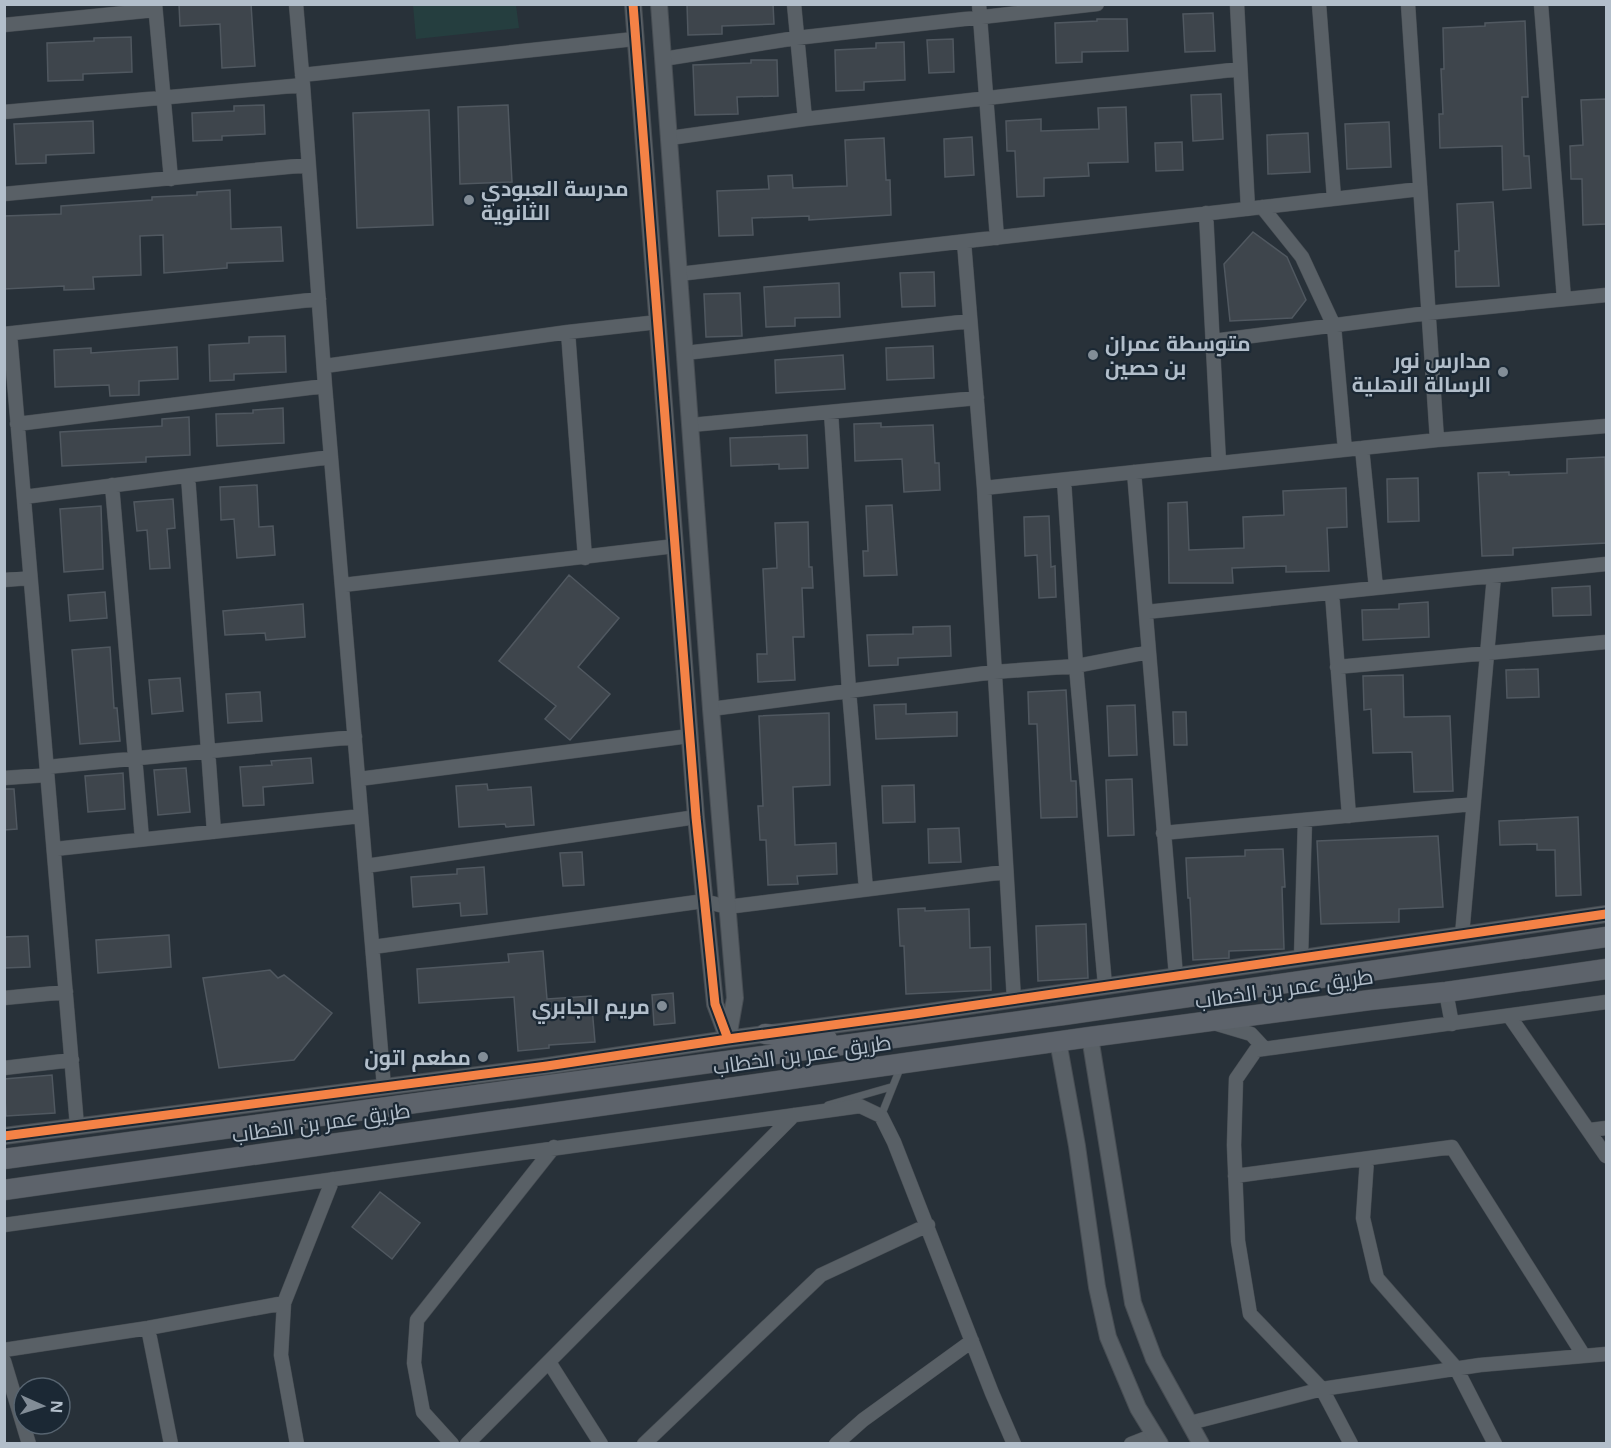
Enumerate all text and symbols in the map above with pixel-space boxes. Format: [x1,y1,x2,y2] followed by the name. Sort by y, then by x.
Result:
[481,174,629,226] place label: مدرسة العبودي الثانوية
[462,193,476,207] marker: مدرسة العبودي الثانوية
[1105,329,1251,381] place label: متوسطة عمران بن حصين
[1352,346,1491,398] place label: مدارس نور الرسالة الاهلية
[1086,348,1100,362] marker: متوسطة عمران بن حصين
[1496,365,1510,379] marker: مدارس نور الرسالة الاهلية
[1193,962,1375,1014] street label: طريق عمر بن الخطاب
[532,992,650,1024] place label: مريم الجابري
[655,999,669,1013] marker: مريم الجابري
[711,1028,893,1080] street label: طريق عمر بن الخطاب
[364,1043,471,1072] place label: مطعم اتون
[476,1050,490,1064] marker: مطعم اتون
[230,1096,412,1148] street label: طريق عمر بن الخطاب
[12,1376,72,1436] north arrow
[46,1400,68,1414] text: N

